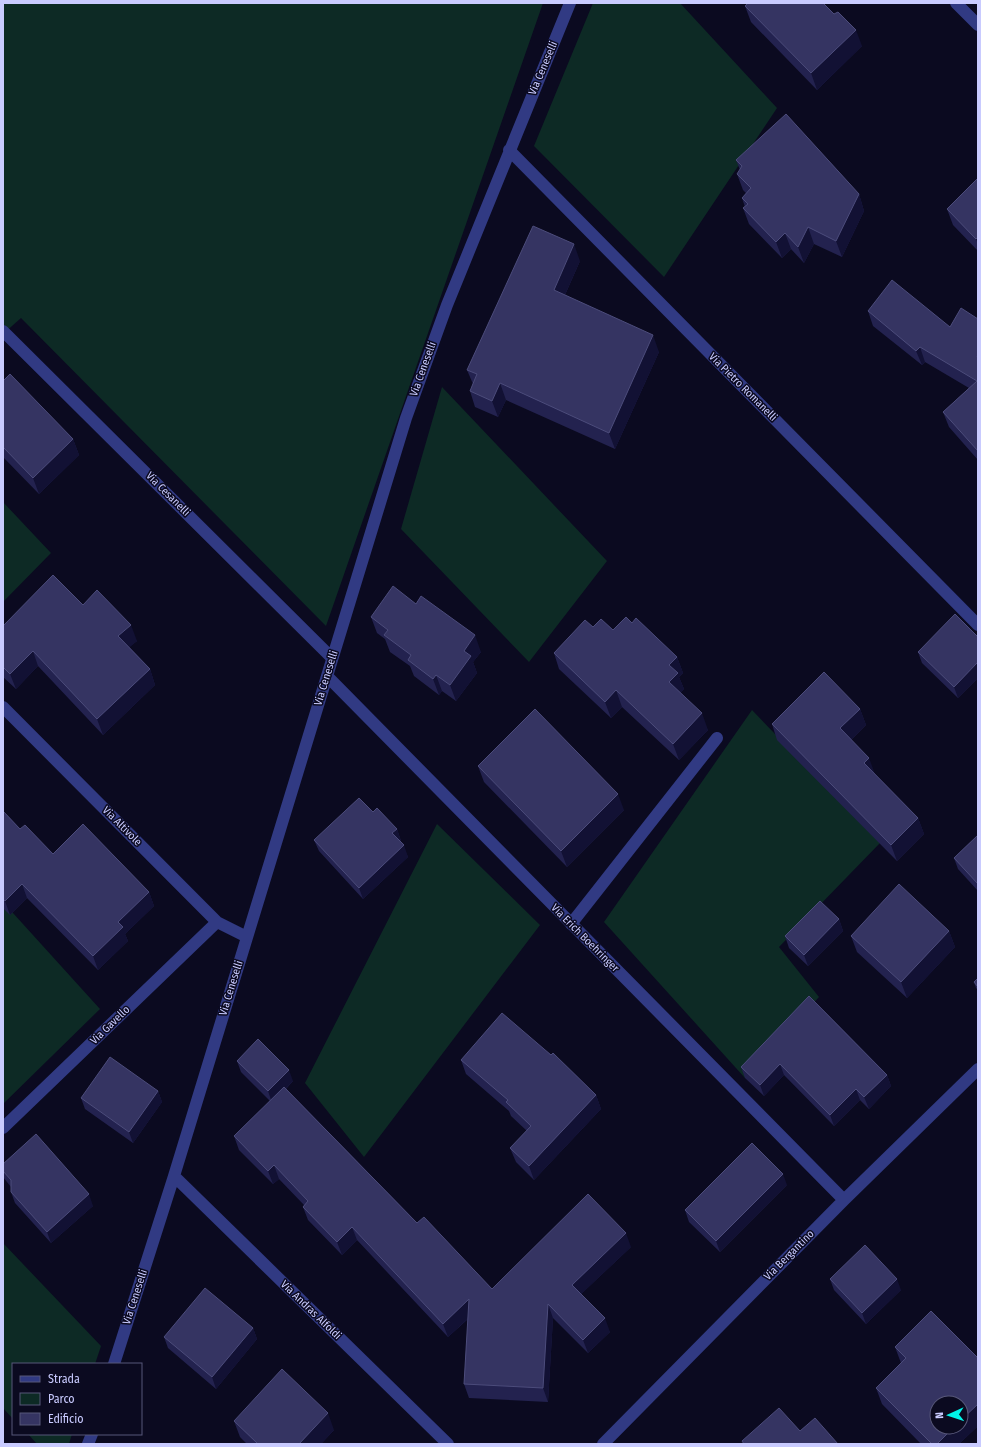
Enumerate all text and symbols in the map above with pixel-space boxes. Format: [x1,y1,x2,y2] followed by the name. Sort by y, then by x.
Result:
[526,39,560,97] street label: Via Ceneselli
[407,340,439,398] street label: Via Ceneselli
[706,350,780,424] street label: Via Pietro Romanelli
[143,469,193,519] street label: Via Cesanelli
[311,649,341,707] street label: Via Ceneselli
[100,804,144,848] street label: Via Altivole
[548,901,622,975] street label: Via Erich Boehringer
[216,959,246,1017] street label: Via Ceneselli
[88,1003,133,1047] street label: Via Gavello
[761,1227,817,1283] street label: Via Bergantino
[120,1268,150,1326] street label: Via Ceneselli
[278,1278,344,1342] street label: Via Andras Alfoldi
[12,1363,142,1435] legend
[48,1372,80,1386] text: Strada
[48,1392,75,1406] text: Parco
[929,1395,969,1435] north arrow
[48,1412,84,1426] text: Edificio
[933,1412,946,1419] text: N

